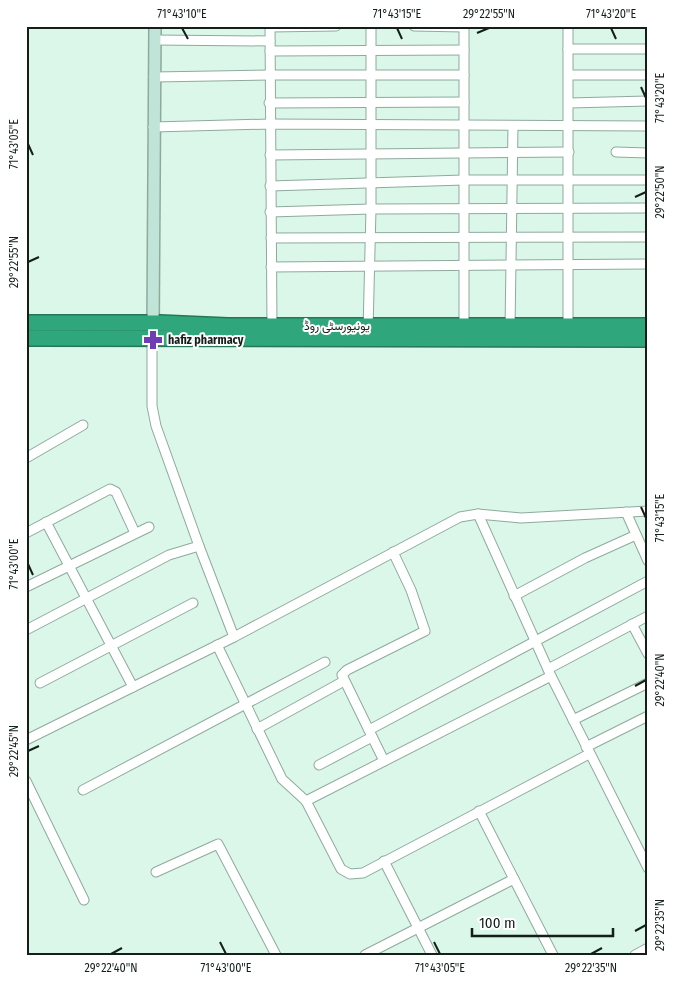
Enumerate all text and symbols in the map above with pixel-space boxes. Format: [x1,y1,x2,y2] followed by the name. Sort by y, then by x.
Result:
[157,7,207,21] text: 71°43'10"E
[373,7,422,21] text: 71°43'15"E
[463,7,515,21] text: 29°22'55"N
[586,7,636,21] text: 71°43'20"E
[653,73,667,123] text: 71°43'20"E
[7,119,21,169] text: 71°43'05"E
[653,165,667,219] text: 29°22'50"N
[7,236,21,288] text: 29°22'55"N
[304,319,370,334] street label: یونیورسٹی روڈ
[142,329,164,351] pharmacy icon: hafiz pharmacy
[168,333,244,347] place label: hafiz pharmacy
[653,493,667,542] text: 71°43'15"E
[7,538,21,589] text: 71°43'00"E
[653,654,667,706] text: 29°22'40"N
[7,725,21,777] text: 29°22'45"N
[653,899,667,951] text: 29°22'35"N
[472,906,613,938] scale bar
[479,914,516,932] text: 100 m
[85,961,137,975] text: 29°22'40"N
[201,961,252,975] text: 71°43'00"E
[415,961,465,975] text: 71°43'05"E
[565,961,617,975] text: 29°22'35"N

